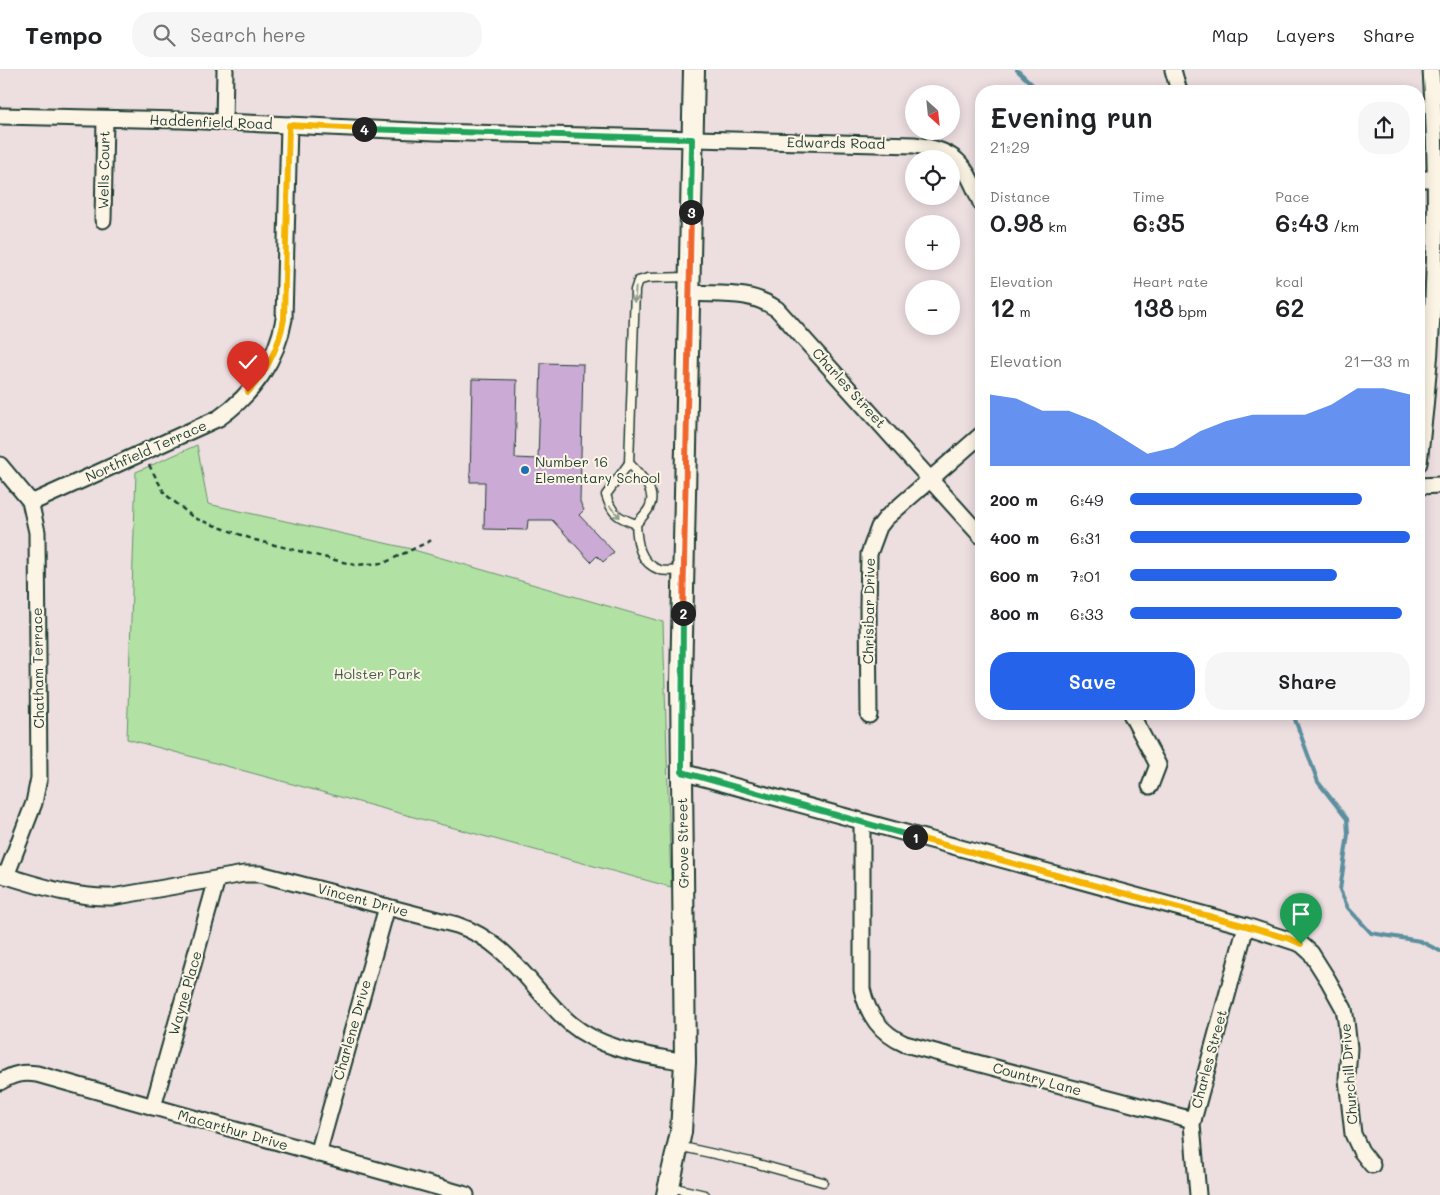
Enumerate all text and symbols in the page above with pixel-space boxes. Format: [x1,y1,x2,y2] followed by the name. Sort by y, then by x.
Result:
[132,12,482,57] search box
[25,19,102,50] text: Tempo
[150,21,178,49] icon: search
[190,22,306,47] text: Search here
[1212,23,1248,47] text: Map
[1276,23,1335,47] text: Layers
[1363,23,1415,47] text: Share
[905,85,960,140] north arrow
[905,85,960,335] map controls
[990,99,1153,135] text: Evening run
[1358,102,1410,154] button: share
[149,110,273,133] street label: Haddenfield Road
[352,116,376,142] pin: 4
[360,120,369,139] text: 4
[93,131,114,209] street label: Wells Court
[787,132,886,153] street label: Edwards Road
[990,136,1029,157] text: 21:29
[905,150,960,205] button: locate
[990,187,1050,206] text: Distance
[1133,187,1165,206] text: Time
[1275,187,1310,206] text: Pace
[678,200,704,224] pin: 3
[687,203,696,222] text: 3
[990,206,1044,238] text: 0.98
[1133,206,1185,238] text: 6:35
[1275,206,1329,238] text: 6:43
[905,215,960,270] button: +
[1044,217,1067,236] text: km
[1329,217,1359,236] text: /km
[990,272,1053,291] text: Elevation
[1133,272,1208,291] text: Heart rate
[1275,272,1303,291] text: kcal
[905,280,960,335] button: −
[631,286,640,302] one-way arrow
[990,291,1015,323] text: 12
[1133,291,1174,323] text: 138
[1275,291,1304,323] text: 62
[1015,302,1031,321] text: m
[1174,302,1207,321] text: bpm
[227,341,269,392] pin
[808,344,890,432] street label: Charles Street
[234,348,262,376] icon: check
[990,350,1062,371] text: Elevation
[1344,350,1410,371] text: 21–33 m
[82,415,210,486] street label: Northfield Terrace
[535,452,661,487] place label: Number 16 Elementary School
[519,464,531,476] marker: Number 16 Elementary School
[990,489,1038,510] text: 200 m
[1070,489,1103,510] text: 6:49
[609,505,621,518] one-way arrow
[990,527,1039,548] text: 400 m
[1070,527,1101,548] text: 6:31
[858,558,879,664] street label: Chrisibar Drive
[990,565,1039,586] text: 600 m
[1070,565,1101,586] text: 7:01
[670,600,696,626] pin: 2
[990,603,1039,624] text: 800 m
[1070,603,1103,624] text: 6:33
[680,604,687,623] text: 2
[27,607,48,729] street label: Chatham Terrace
[990,652,1195,710] button: Save
[1205,652,1410,710] button: Share
[334,664,420,683] park label: Holster Park
[672,797,693,889] street label: Grove Street
[902,824,928,850] pin: 1
[912,828,919,847] text: 1
[316,878,411,921] street label: Vincent Drive
[1280,893,1322,944] pin
[1287,900,1315,928] icon: arrive
[163,948,206,1037] street label: Wayne Place
[328,977,375,1082] street label: Charlene Drive
[1186,1007,1231,1110] street label: Charles Street
[1335,1023,1362,1125] street label: Churchill Drive
[991,1058,1084,1099] street label: Country Lane
[176,1105,291,1154] street label: Macarthur Drive

